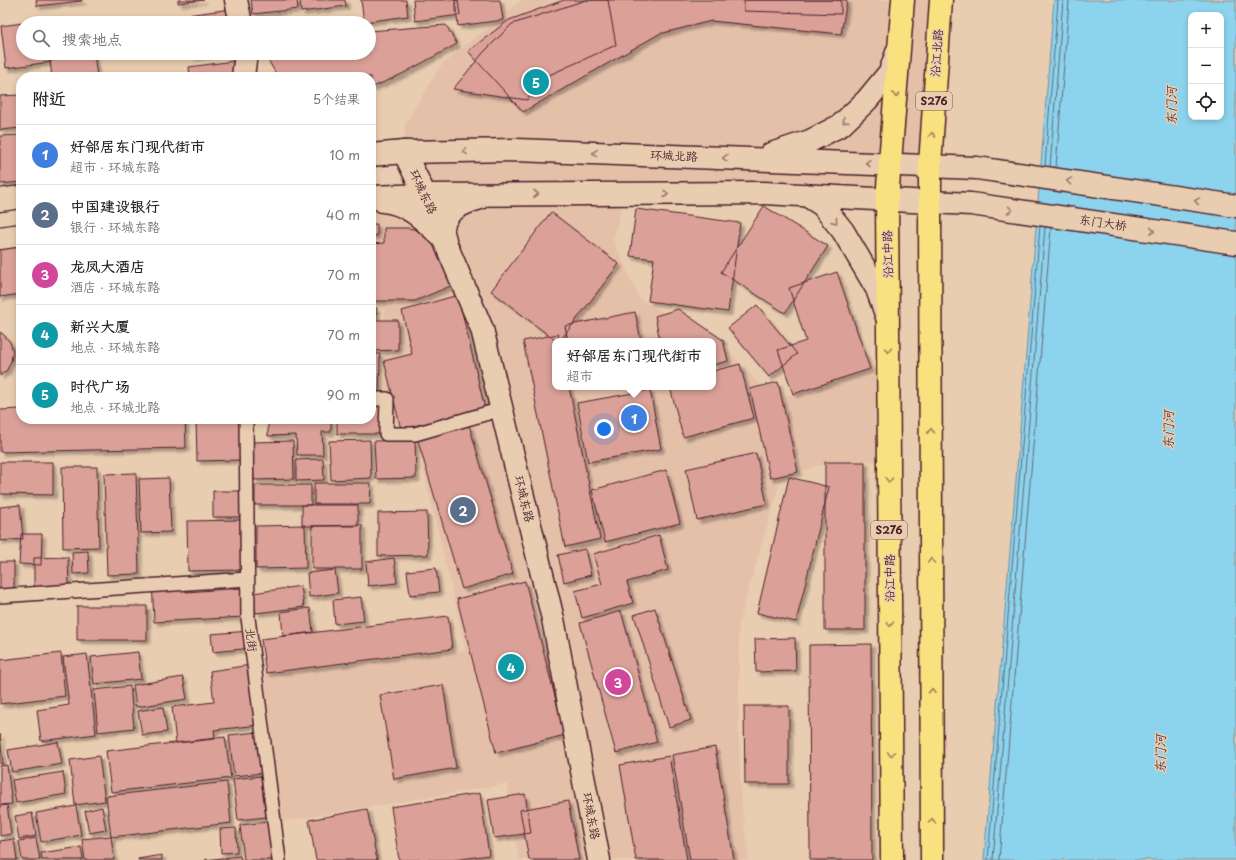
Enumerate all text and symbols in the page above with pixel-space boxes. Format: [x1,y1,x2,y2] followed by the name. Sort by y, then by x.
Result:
[1188,12,1224,120] map controls
[1188,12,1224,48] button: +
[16,16,376,60] search box
[30,27,52,49] icon: search
[62,27,122,50] text: 搜索地点
[925,28,947,78] street label: 沿江北路
[1188,48,1224,84] button: −
[523,67,549,97] pin: 5
[1188,84,1224,120] button: locate
[32,85,66,111] text: 附近
[1161,85,1180,126] water label: 东门河
[313,89,360,108] text: 5个结果
[892,92,901,98] one-way arrow
[916,92,952,110] road number: S276
[842,116,850,124] one-way arrow
[928,132,937,138] one-way arrow
[70,134,205,157] text: 好邻居东门现代街市
[42,145,48,164] text: 1
[330,145,360,164] text: 10 m
[650,145,698,165] street label: 环城北路
[462,147,468,155] one-way arrow
[592,149,598,157] one-way arrow
[722,153,728,162] one-way arrow
[70,157,160,176] text: 超市 · 环城东路
[865,158,871,167] one-way arrow
[406,166,442,217] street label: 环城东路
[1066,177,1072,186] one-way arrow
[663,189,669,198] one-way arrow
[533,190,539,198] one-way arrow
[70,194,160,217] text: 中国建设银行
[1194,197,1201,205] one-way arrow
[40,205,50,224] text: 2
[326,205,360,224] text: 40 m
[1006,205,1013,214] one-way arrow
[1078,210,1129,234] street label: 东门大桥
[831,216,838,223] one-way arrow
[70,217,160,236] text: 银行 · 环城东路
[1149,226,1155,235] one-way arrow
[878,230,896,278] street label: 沿江中路
[70,254,145,277] text: 龙凤大酒店
[41,265,49,284] text: 3
[327,265,360,284] text: 70 m
[70,277,160,296] text: 酒店 · 环城东路
[70,314,130,337] text: 新兴大厦
[41,325,49,344] text: 4
[327,325,360,344] text: 70 m
[70,337,160,356] text: 地点 · 环城东路
[552,338,716,390] popup
[566,343,702,366] text: 好邻居东门现代街市
[884,347,892,353] one-way arrow
[566,366,593,385] text: 超市
[70,374,130,397] text: 时代广场
[41,385,49,404] text: 5
[327,385,360,404] text: 90 m
[70,397,160,416] text: 地点 · 环城北路
[621,403,647,433] pin: 1
[1158,408,1177,450] water label: 东门河
[594,419,614,439] your location
[927,428,935,434] one-way arrow
[510,473,540,524] street label: 环城东路
[885,477,893,483] one-way arrow
[450,495,476,525] pin: 2
[871,521,907,539] road number: S276
[880,554,898,602] street label: 沿江中路
[927,558,935,564] one-way arrow
[886,621,894,627] one-way arrow
[242,627,262,653] street label: 北街
[498,652,524,682] pin: 4
[605,667,631,697] pin: 3
[928,688,936,694] one-way arrow
[1150,732,1169,774] water label: 东门河
[887,751,895,757] one-way arrow
[579,791,605,841] street label: 环城东路
[928,818,936,824] one-way arrow

